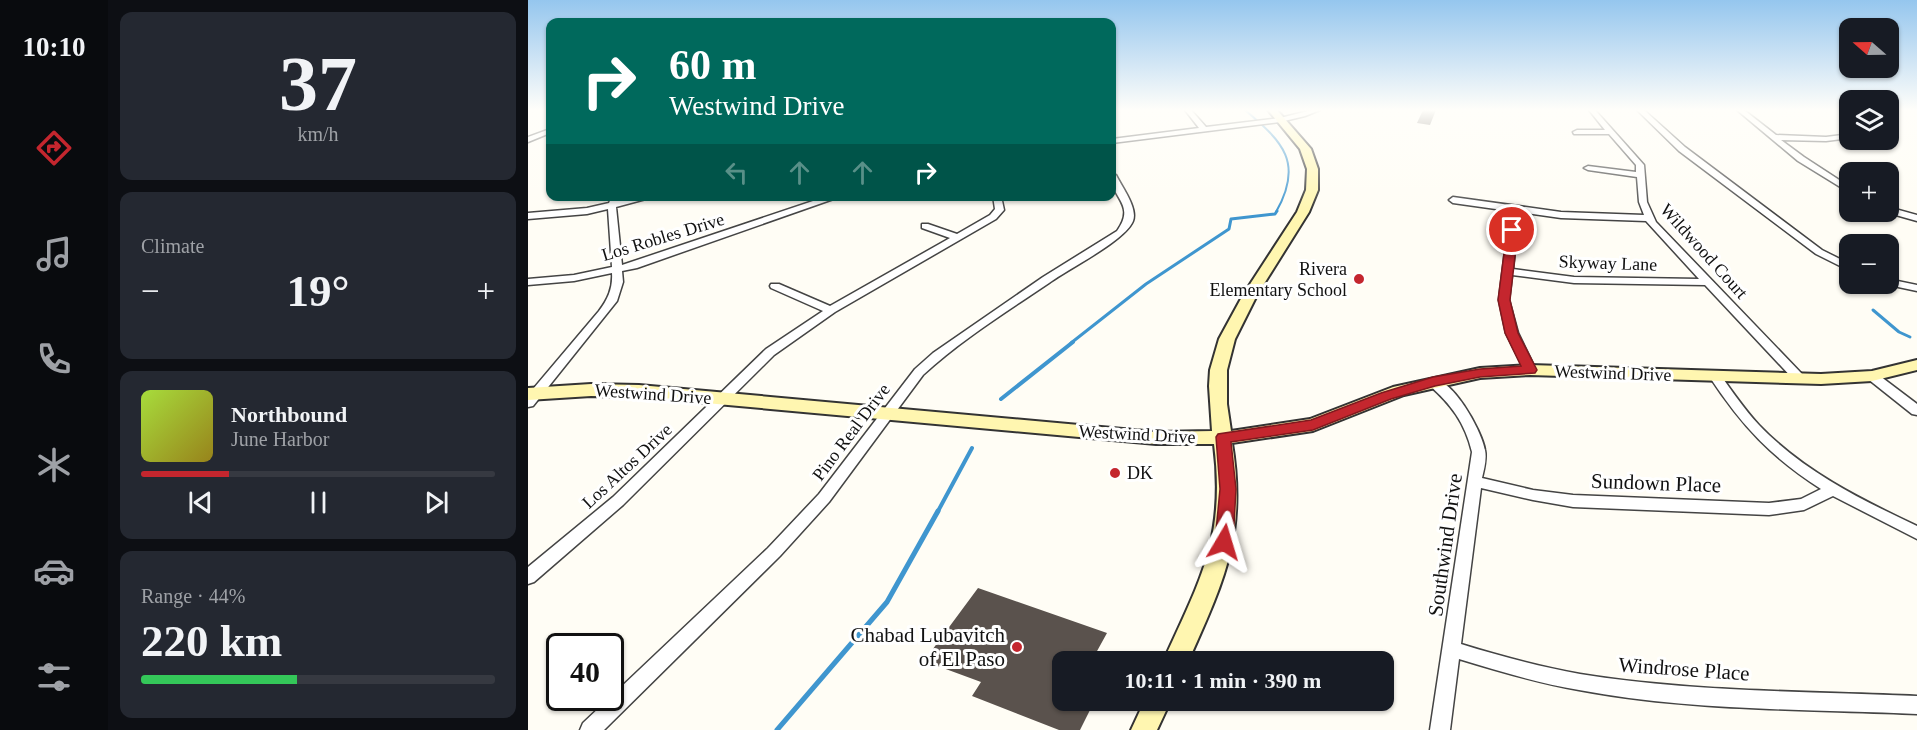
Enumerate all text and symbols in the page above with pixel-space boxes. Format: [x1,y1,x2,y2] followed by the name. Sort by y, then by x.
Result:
[1839,18,1899,78] north arrow
[1839,18,1899,294] map controls
[23,32,86,62] text: 10:10
[279,40,357,127] text: 37
[570,42,648,120] icon: right
[669,42,757,88] text: 60 m
[1839,90,1899,150] button: layers
[669,91,845,121] text: Westwind Drive
[297,123,339,145] text: km/h
[33,127,75,169] icon: directions
[720,156,753,189] icon: left
[783,156,816,189] icon: ahead
[846,156,879,189] icon: ahead
[909,156,942,189] icon: right
[1839,162,1899,222] button: +
[1656,199,1752,303] street label: Wildwood Court
[1486,204,1537,255] pin
[599,209,727,265] street label: Los Robles Drive
[1495,213,1528,246] icon: arrive
[33,233,75,275] icon: music
[1839,234,1899,294] button: −
[141,235,204,257] text: Climate
[1558,251,1658,275] street label: Skyway Lane
[1210,259,1347,300] place label: Rivera Elementary School
[287,266,350,316] text: 19°
[1352,272,1366,286] marker: Rivera Elementary School
[141,273,160,309] text: −
[476,273,495,309] text: +
[33,338,75,380] icon: phone
[1554,361,1672,385] street label: Westwind Drive
[594,380,712,408] street label: Westwind Drive
[808,380,894,484] street label: Pino Real Drive
[231,402,347,427] text: Northbound
[578,419,676,513] street label: Los Altos Drive
[1078,421,1196,447] street label: Westwind Drive
[231,428,329,450] text: June Harbor
[33,444,75,486] icon: climate
[1127,463,1153,483] place label: DK
[1108,466,1122,480] marker: DK
[1591,469,1721,497] street label: Sundown Place
[1423,472,1467,618] street label: Southwind Drive
[184,486,217,519] icon: previous
[302,486,335,519] icon: pause
[420,486,453,519] icon: next
[1192,510,1256,574] position arrow
[33,550,75,592] icon: car
[141,585,245,607] text: Range · 44%
[141,616,282,666] text: 220 km
[850,623,1005,671] place label: Chabad Lubavitch of El Paso
[546,633,624,711] speed limit sign: 40
[1010,640,1024,654] marker: Chabad Lubavitch of El Paso
[1618,652,1750,686] street label: Windrose Place
[33,656,75,698] icon: filters
[1125,668,1321,693] text: 10:11 · 1 min · 390 m

